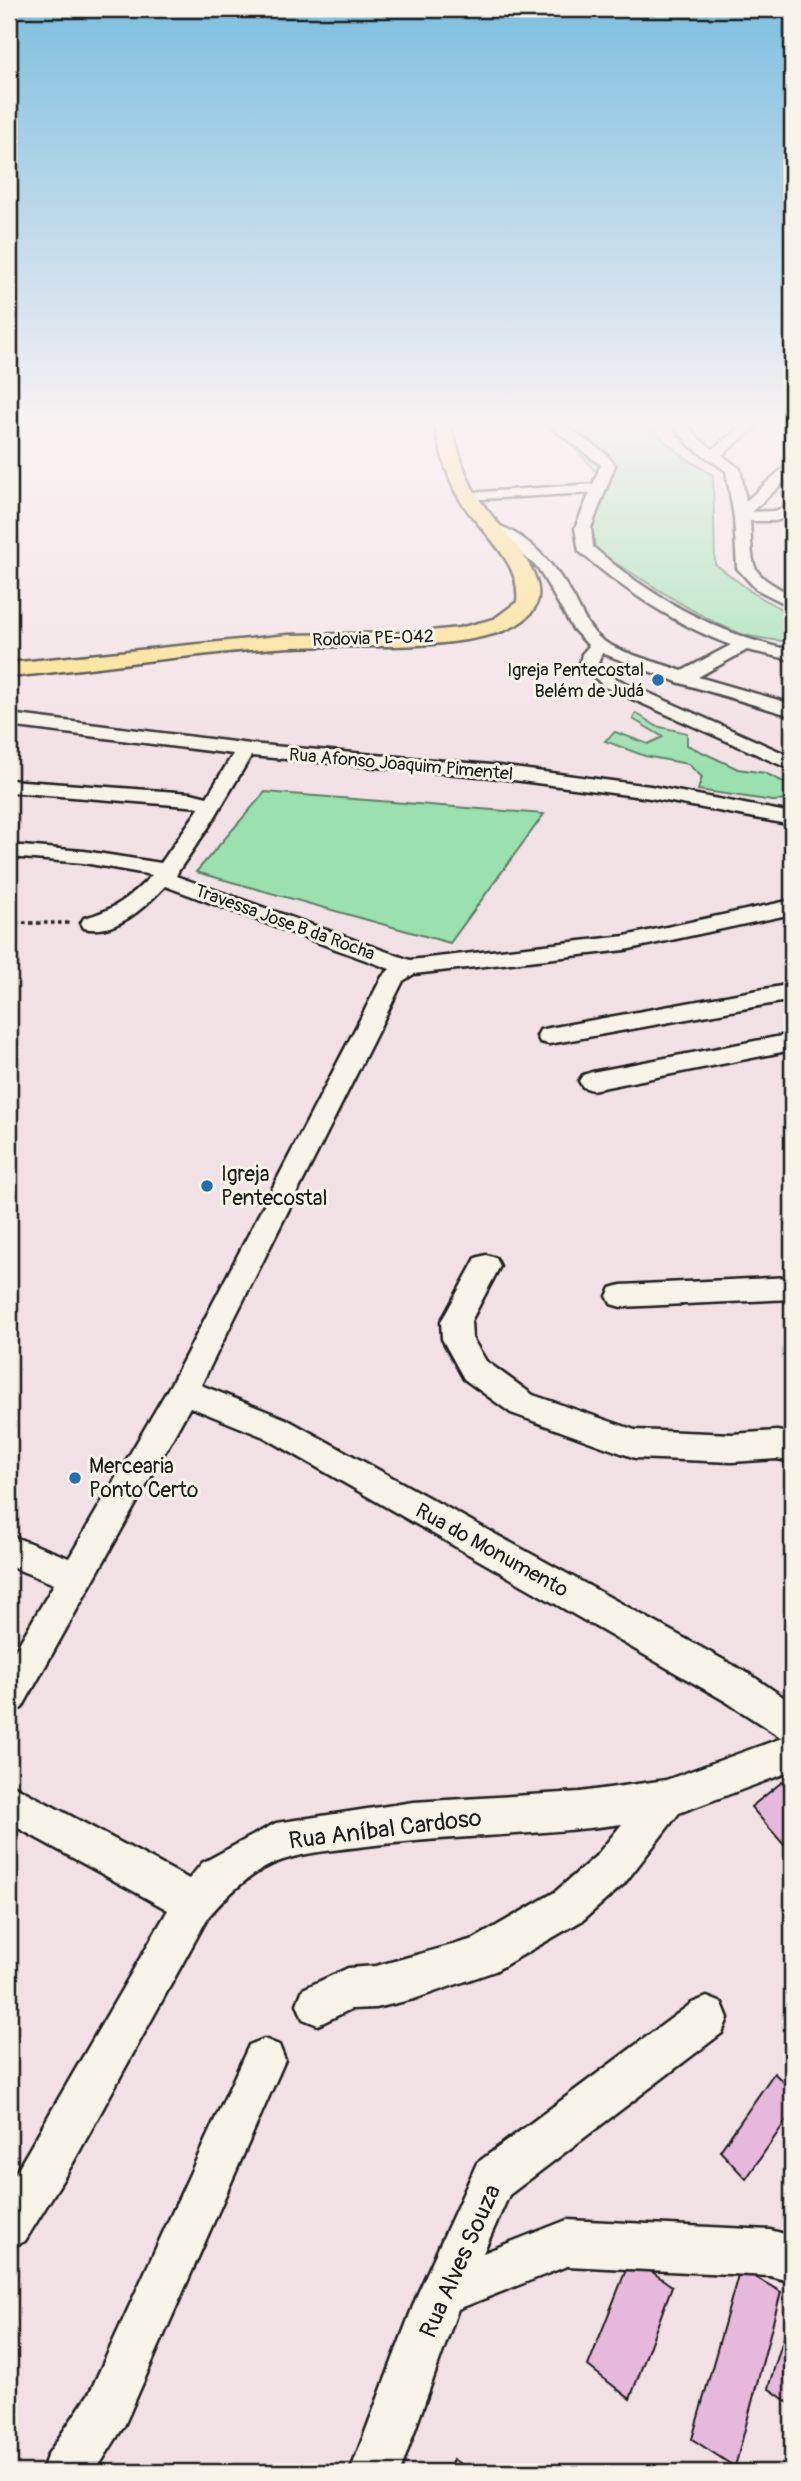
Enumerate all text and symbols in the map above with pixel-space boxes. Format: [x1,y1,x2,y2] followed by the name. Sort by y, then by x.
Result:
[312,625,434,652] street label: Rodovia PE-042
[507,659,644,703] place label: Igreja Pentecostal Belém de Judá
[650,672,666,688] marker: Igreja Pentecostal Belém de Judá
[288,743,514,786] street label: Rua Afonso Joaquim Pimentel
[192,879,378,966] street label: Travessa Jose B da Rocha
[221,1161,328,1212] place label: Igreja Pentecostal
[199,1178,215,1194] marker: Igreja Pentecostal
[89,1453,198,1504] place label: Mercearia Ponto Certo
[67,1470,83,1486] marker: Mercearia Ponto Certo
[411,1497,573,1604] street label: Rua do Monumento
[287,1803,483,1856] street label: Rua Aníbal Cardoso
[414,2180,507,2342] street label: Rua Alves Souza

